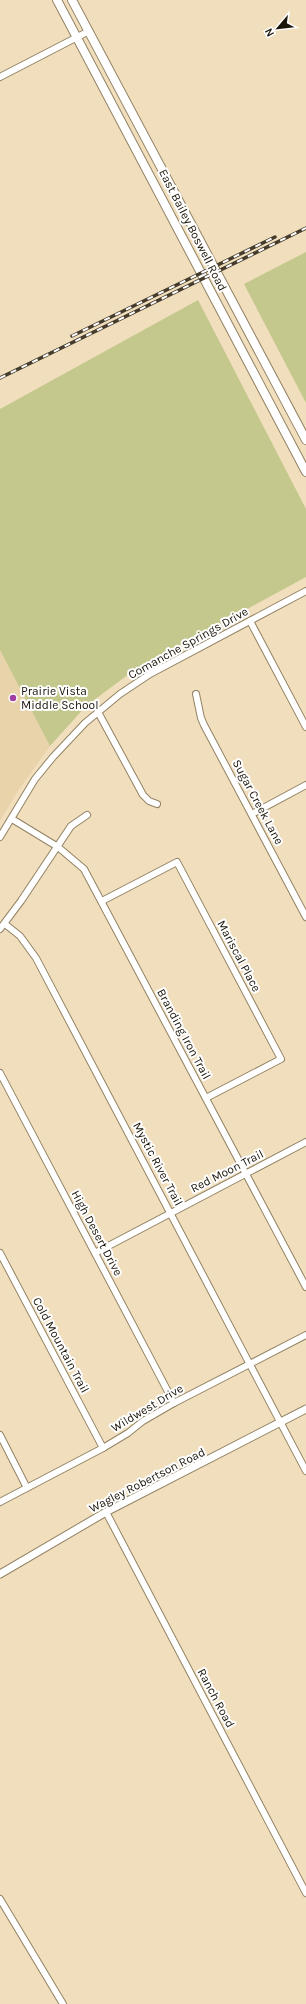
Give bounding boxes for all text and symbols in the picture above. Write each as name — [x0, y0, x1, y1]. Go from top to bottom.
north arrow — [258, 8, 298, 48]
text: N — [262, 26, 277, 39]
street label: East Bailey Boswell Road — [156, 167, 230, 293]
street label: Comanche Springs Drive — [126, 604, 250, 682]
place label: Prairie Vista Middle School — [21, 684, 99, 712]
marker: Prairie Vista Middle School — [8, 693, 18, 703]
street label: Sugar Creek Lane — [230, 757, 286, 847]
street label: Mariscal Place — [214, 918, 264, 994]
street label: Branding Iron Trail — [154, 986, 214, 1082]
street label: Mystic River Trail — [130, 1120, 186, 1208]
street label: Red Moon Trail — [188, 1147, 266, 1195]
street label: High Desert Drive — [69, 1188, 125, 1278]
street label: Cold Mountain Trail — [30, 1295, 92, 1395]
street label: Wildwest Drive — [109, 1381, 185, 1435]
street label: Wagley Robertson Road — [87, 1445, 207, 1515]
street label: Ranch Road — [195, 1666, 237, 1730]

